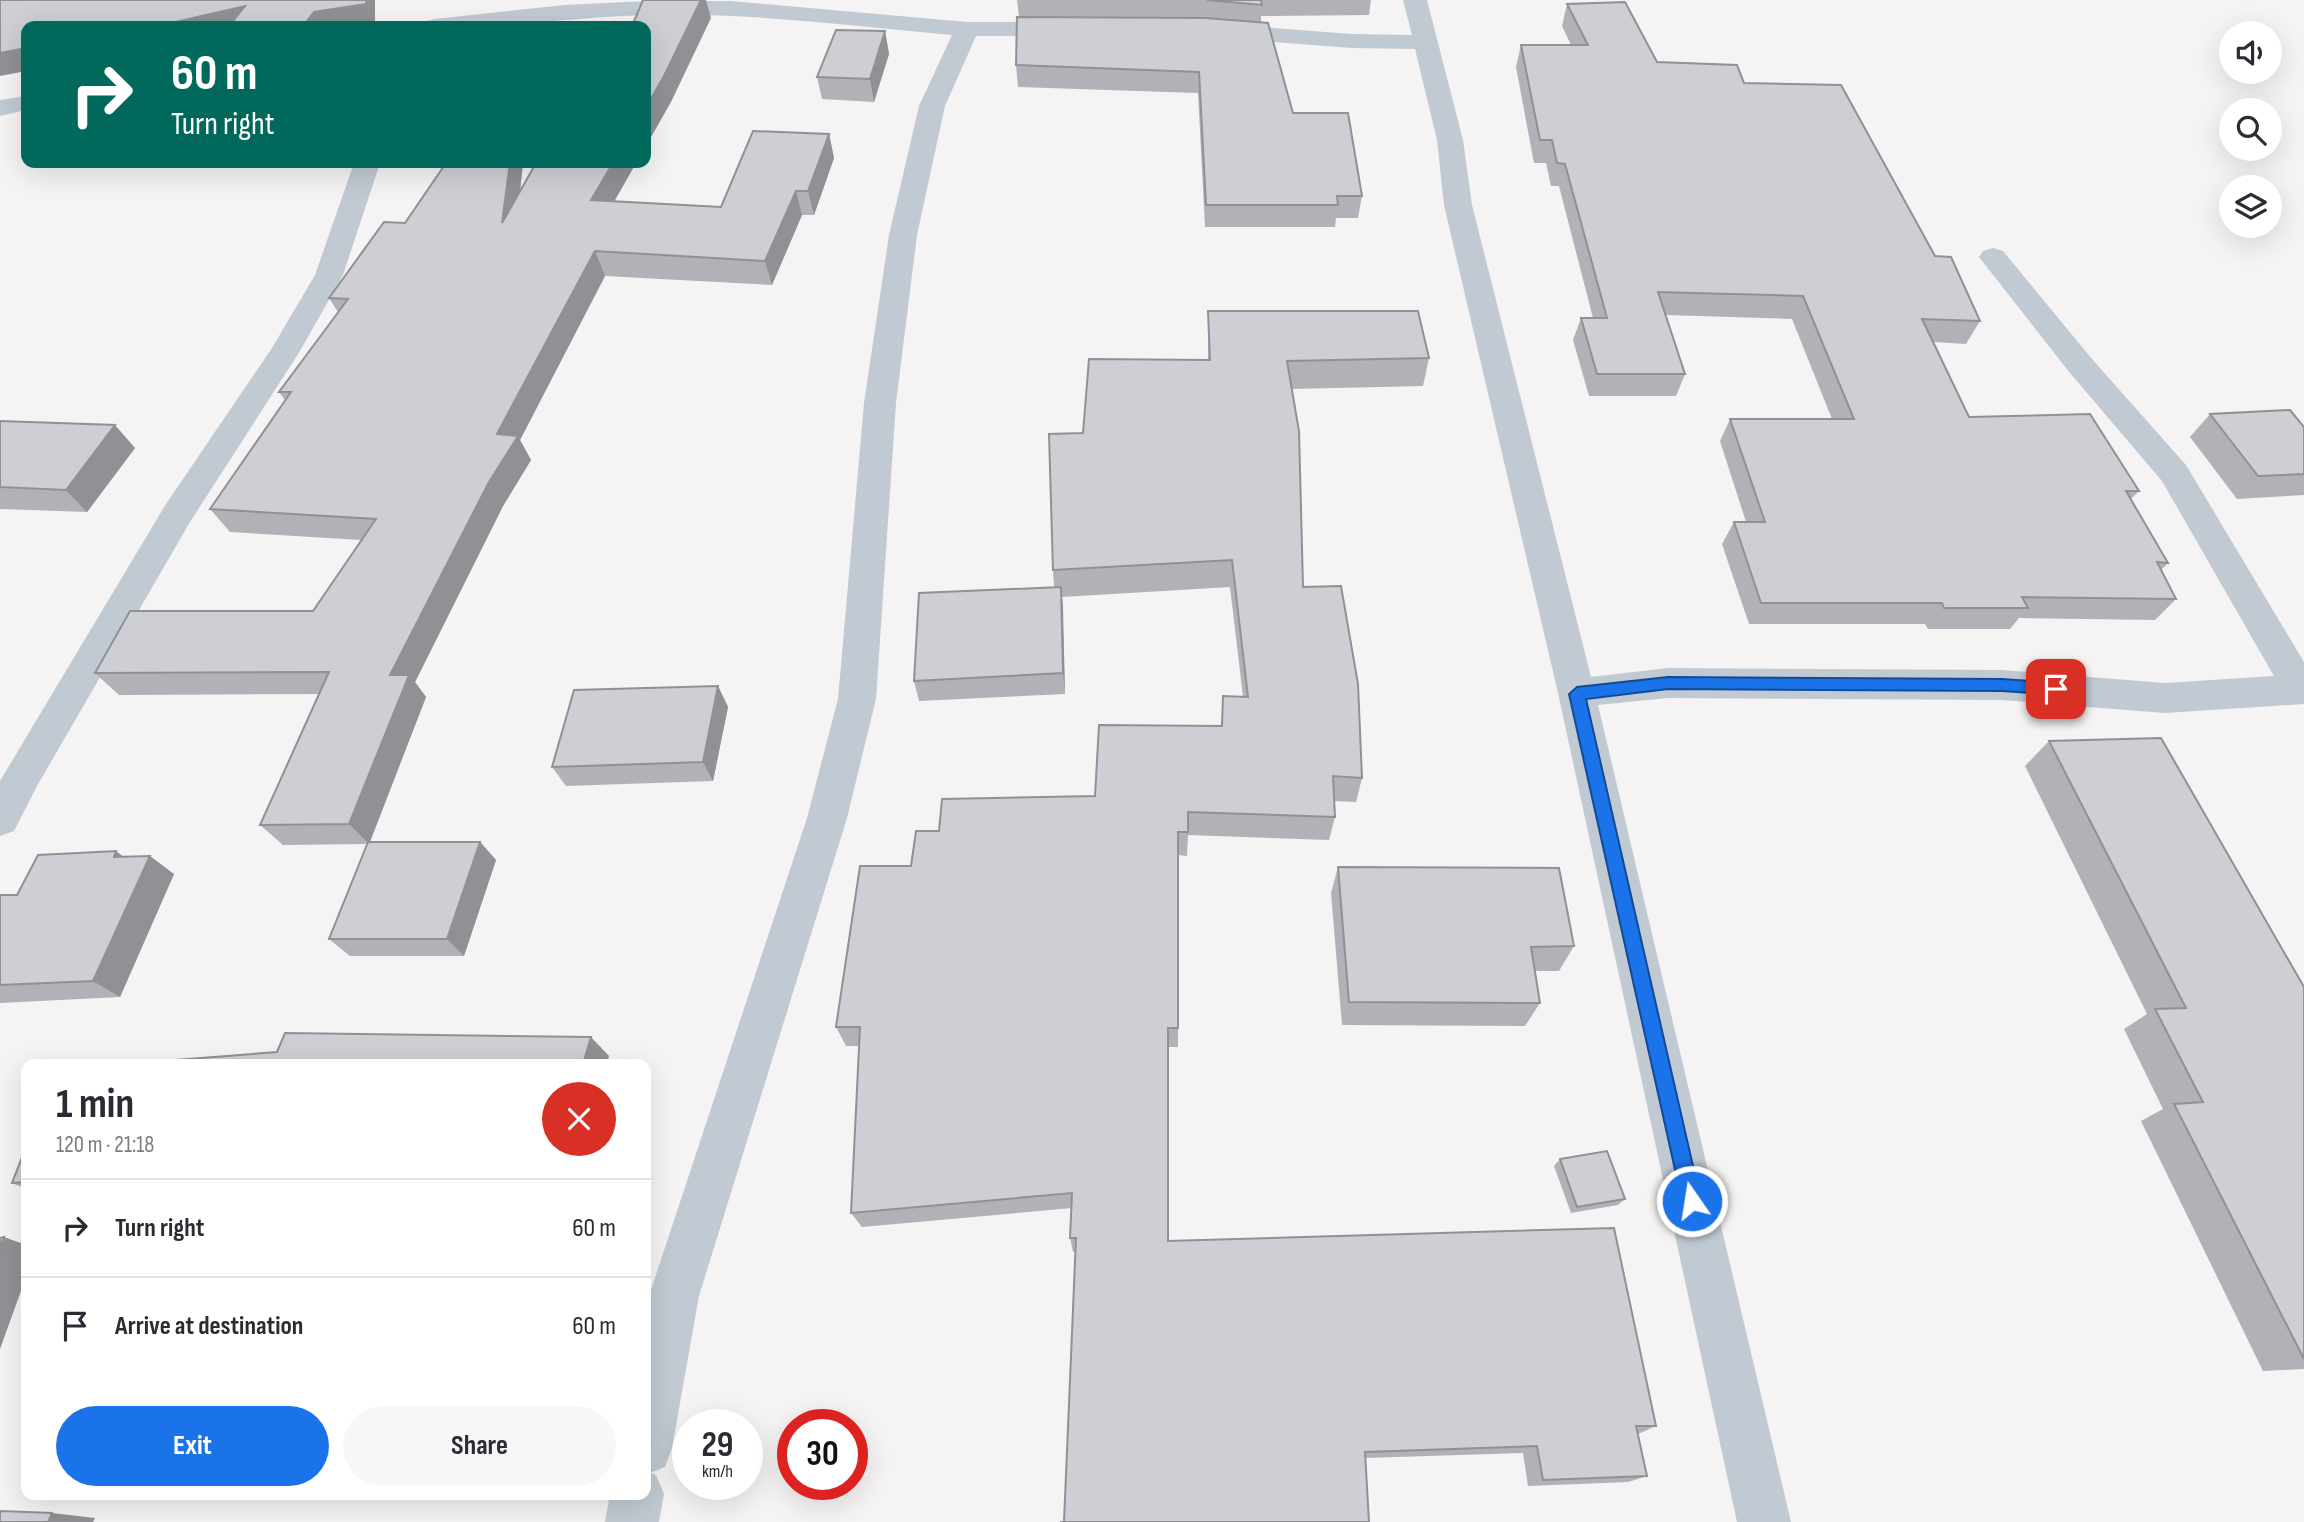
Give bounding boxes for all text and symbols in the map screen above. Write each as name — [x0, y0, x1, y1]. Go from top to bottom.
map controls — [2219, 21, 2282, 238]
button: sound — [2219, 21, 2282, 84]
text: 60 m — [171, 45, 258, 104]
icon: right — [56, 49, 147, 140]
button: search — [2219, 98, 2282, 161]
text: Turn right — [171, 105, 275, 144]
button: layers — [2219, 175, 2282, 238]
pin — [2026, 659, 2086, 719]
icon: arrive — [2037, 670, 2075, 708]
text: 1 min — [56, 1079, 134, 1130]
button: close — [542, 1082, 616, 1156]
text: 120 m · 21:18 — [56, 1131, 154, 1159]
position arrow — [1655, 1164, 1729, 1238]
icon: right — [56, 1209, 94, 1247]
text: Turn right — [115, 1213, 204, 1244]
text: 60 m — [572, 1213, 616, 1244]
icon: arrive — [56, 1307, 94, 1345]
text: Arrive at destination — [115, 1311, 303, 1342]
text: 60 m — [572, 1311, 616, 1342]
button: Exit — [56, 1406, 329, 1486]
button: Share — [343, 1406, 616, 1486]
speed limit sign: 30 — [777, 1409, 868, 1500]
text: 29 — [702, 1424, 733, 1467]
text: km/h — [702, 1461, 733, 1482]

